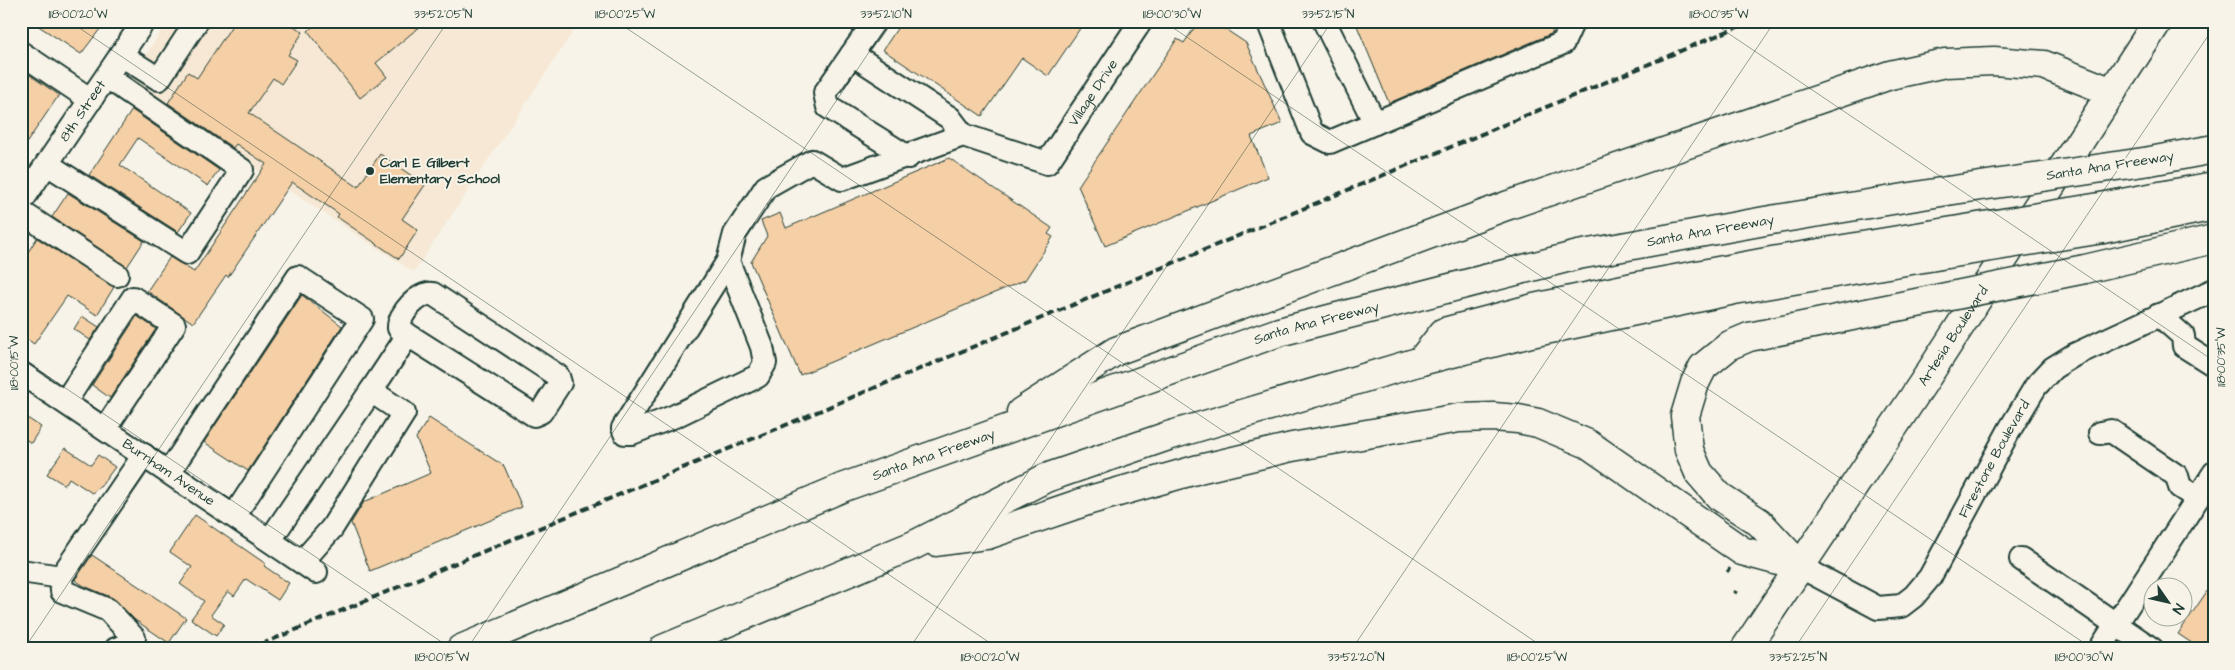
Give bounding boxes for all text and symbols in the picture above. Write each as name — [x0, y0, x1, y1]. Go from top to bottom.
text: 118°00'20"W — [48, 6, 108, 23]
text: 33°52'05"N — [414, 6, 473, 23]
text: 118°00'25"W — [595, 6, 656, 23]
text: 33°52'10"N — [860, 6, 912, 23]
text: 118°00'30"W — [1143, 6, 1202, 23]
text: 33°52'15"N — [1302, 6, 1355, 23]
text: 118°00'35"W — [1689, 6, 1749, 23]
street label: Village Drive — [1064, 55, 1123, 130]
street label: 8th Street — [55, 76, 111, 146]
street label: Santa Ana Freeway — [2045, 146, 2176, 186]
place label: Carl E Gilbert Elementary School — [380, 153, 501, 189]
marker: Carl E Gilbert Elementary School — [364, 165, 376, 177]
street label: Santa Ana Freeway — [1645, 210, 1776, 252]
street label: Artesia Boulevard — [1914, 282, 1993, 390]
street label: Santa Ana Freeway — [1251, 297, 1381, 350]
text: 118°00'35"W — [2213, 327, 2230, 387]
text: 118°00'15"W — [6, 335, 23, 390]
street label: Firestone Boulevard — [1954, 396, 2035, 522]
street label: Santa Ana Freeway — [870, 424, 998, 486]
street label: Burnham Avenue — [118, 434, 219, 511]
north arrow — [2142, 578, 2192, 628]
text: N — [2167, 599, 2189, 618]
text: 118°00'15"W — [415, 649, 470, 666]
text: 118°00'20"W — [960, 649, 1020, 666]
text: 33°52'20"N — [1328, 649, 1385, 666]
text: 118°00'25"W — [1507, 649, 1568, 666]
text: 33°52'25"N — [1769, 649, 1827, 666]
text: 118°00'30"W — [2055, 649, 2114, 666]

